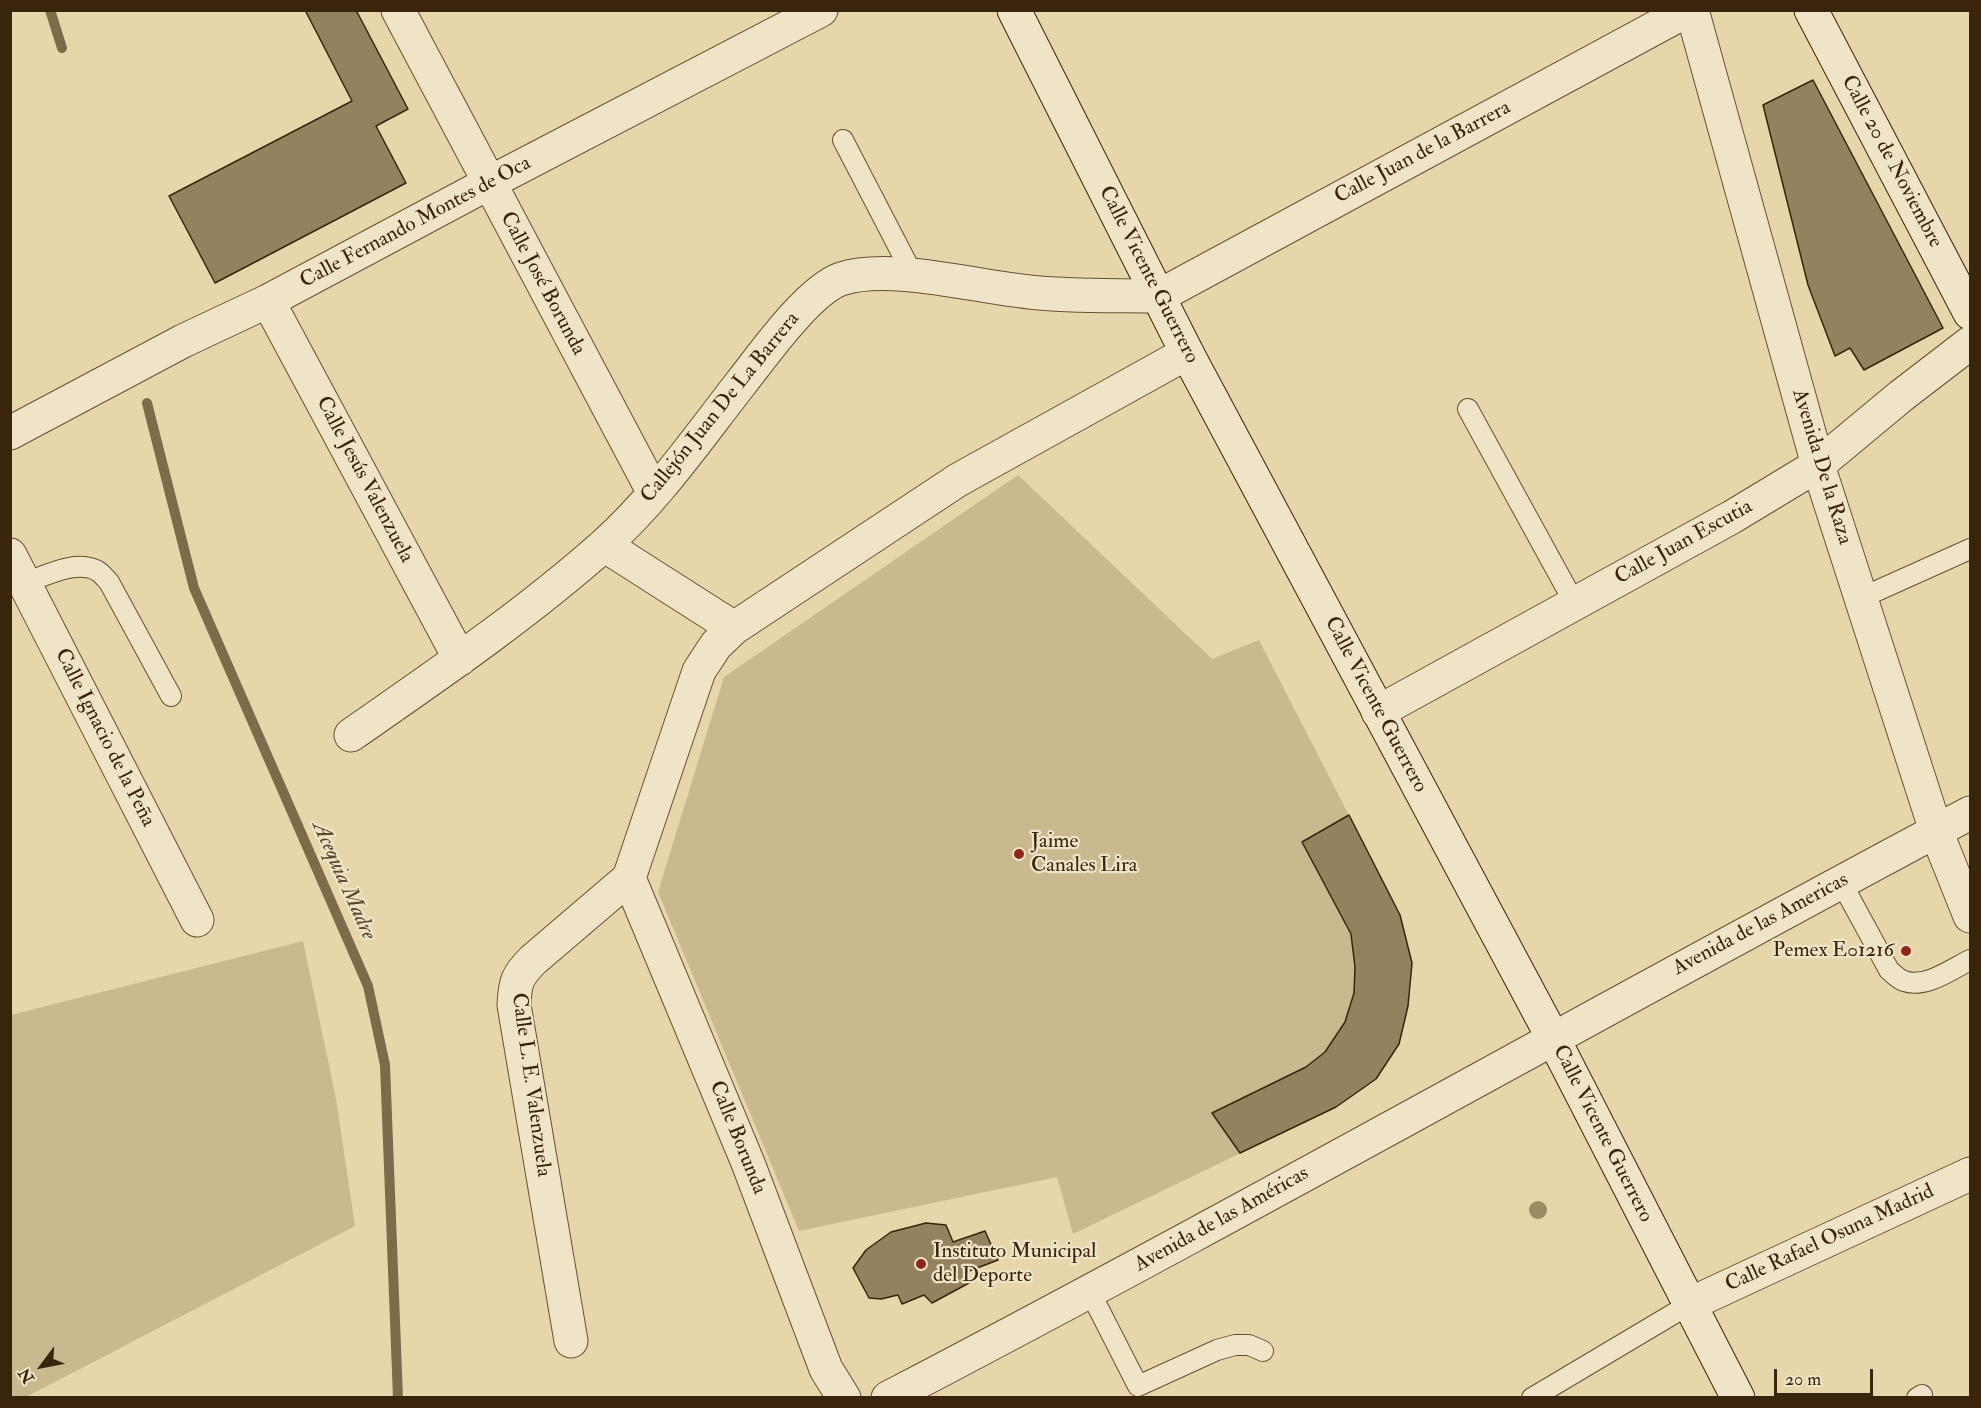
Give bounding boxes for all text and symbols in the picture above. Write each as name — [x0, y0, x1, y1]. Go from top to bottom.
street label: Calle 20 de Noviembre — [1835, 71, 1947, 253]
street label: Calle Juan de la Barrera — [1331, 96, 1515, 210]
street label: Calle Fernando Montes de Oca — [296, 151, 536, 295]
street label: Calle Vicente Guerrero — [1092, 182, 1204, 368]
street label: Calle José Borunda — [494, 208, 590, 360]
street label: Callejón Juan De La Barrera — [636, 308, 806, 508]
street label: Avenida De la Raza — [1785, 386, 1857, 548]
street label: Calle Jesús Valenzuela — [309, 392, 419, 568]
street label: Calle Juan Escutia — [1611, 495, 1757, 591]
street label: Calle Vicente Guerrero — [1318, 613, 1432, 797]
street label: Calle Ignacio de la Peña — [48, 645, 160, 831]
water label: Acequia Madre — [305, 818, 381, 944]
place label: Jaime Canales Lira — [1031, 829, 1137, 879]
marker: Jaime Canales Lira — [1012, 847, 1026, 861]
street label: Avenida de las Americas — [1669, 868, 1853, 982]
place label: Pemex E01216 — [1773, 938, 1894, 964]
marker: Pemex E01216 — [1899, 944, 1913, 958]
street label: Calle L. E. Valenzuela — [505, 991, 555, 1179]
street label: Calle Vicente Guerrero — [1546, 1041, 1658, 1227]
street label: Calle Borunda — [703, 1078, 771, 1198]
street label: Avenida de las Américas — [1130, 1162, 1314, 1278]
street label: Calle Rafael Osuna Madrid — [1722, 1180, 1938, 1298]
place label: Instituto Municipal del Deporte — [933, 1239, 1096, 1289]
marker: Instituto Municipal del Deporte — [914, 1257, 928, 1271]
north arrow — [12, 1336, 72, 1396]
scale bar — [1777, 1357, 1876, 1395]
text: N — [14, 1364, 39, 1387]
text: 20 m — [1785, 1368, 1821, 1391]

